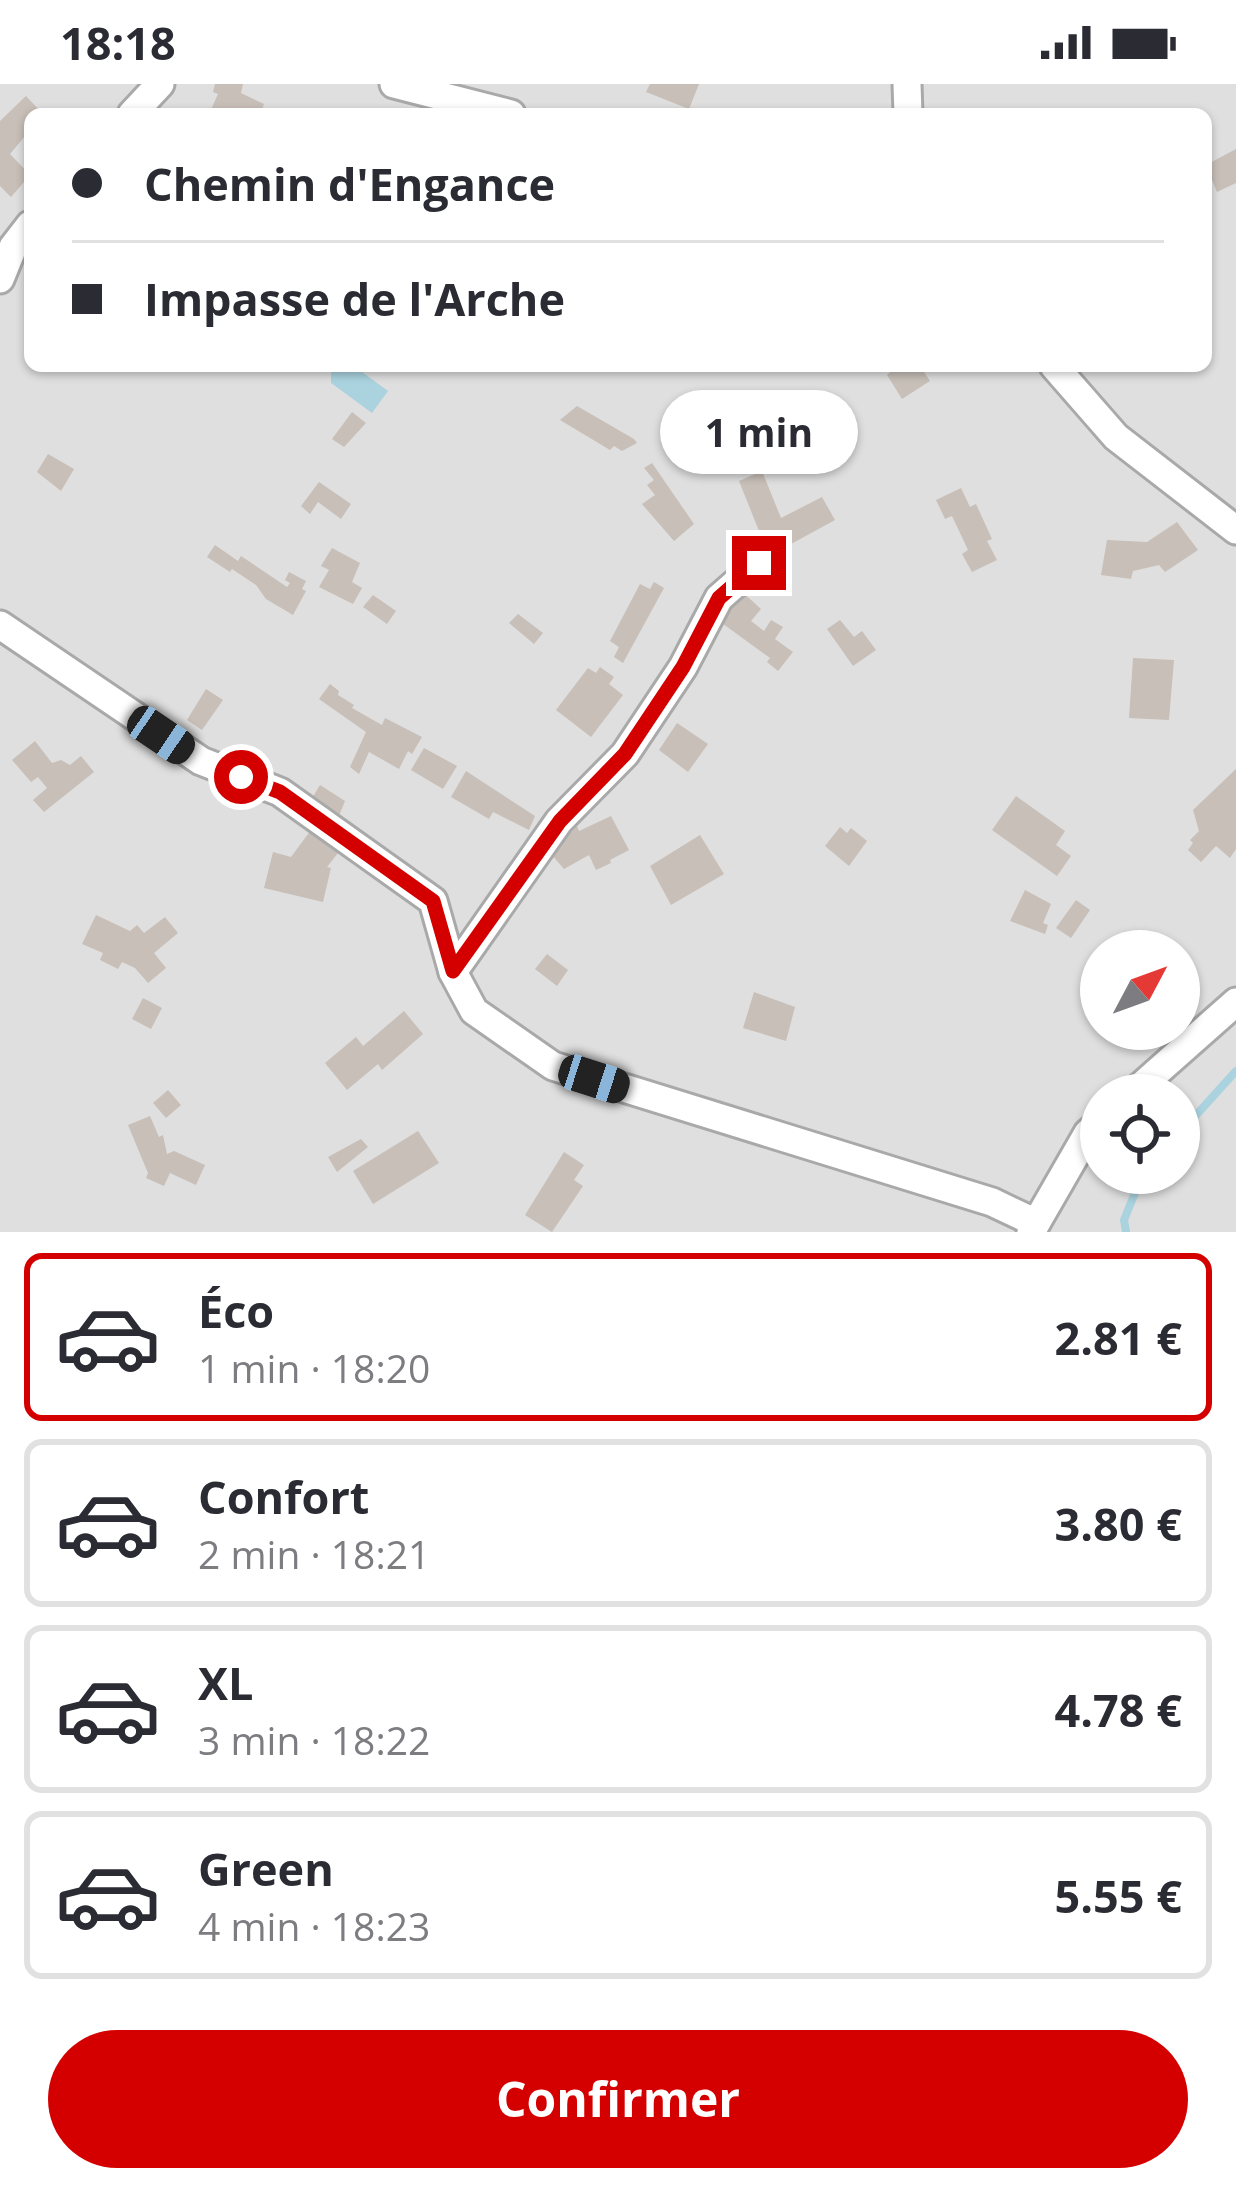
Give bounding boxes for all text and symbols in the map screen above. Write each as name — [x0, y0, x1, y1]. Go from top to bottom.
text: 18:18 — [60, 12, 176, 73]
text: Chemin d'Engance — [144, 153, 555, 214]
text: Impasse de l'Arche — [144, 268, 565, 329]
callout: 1 min — [660, 389, 858, 473]
text: 1 min — [705, 405, 813, 458]
route end — [732, 536, 786, 590]
car — [121, 700, 201, 770]
route start — [214, 750, 268, 804]
north arrow — [1080, 930, 1200, 1050]
map controls — [1080, 930, 1200, 1194]
car — [554, 1051, 634, 1107]
button: locate — [1080, 1074, 1200, 1194]
text: Éco — [198, 1280, 274, 1341]
icon: car — [54, 1283, 162, 1391]
text: 2.81 € — [1055, 1307, 1182, 1368]
text: 1 min · 18:20 — [198, 1341, 430, 1394]
text: Confort — [198, 1466, 369, 1527]
icon: car — [54, 1469, 162, 1577]
text: 3.80 € — [1055, 1493, 1182, 1554]
text: 2 min · 18:21 — [198, 1527, 430, 1580]
text: XL — [198, 1652, 253, 1713]
icon: car — [54, 1655, 162, 1763]
text: 4.78 € — [1055, 1679, 1182, 1740]
text: 3 min · 18:22 — [198, 1713, 430, 1766]
text: Green — [198, 1838, 334, 1899]
icon: car — [54, 1841, 162, 1949]
text: 5.55 € — [1055, 1865, 1182, 1926]
text: 4 min · 18:23 — [198, 1899, 430, 1952]
button: Confirmer — [48, 2030, 1188, 2168]

